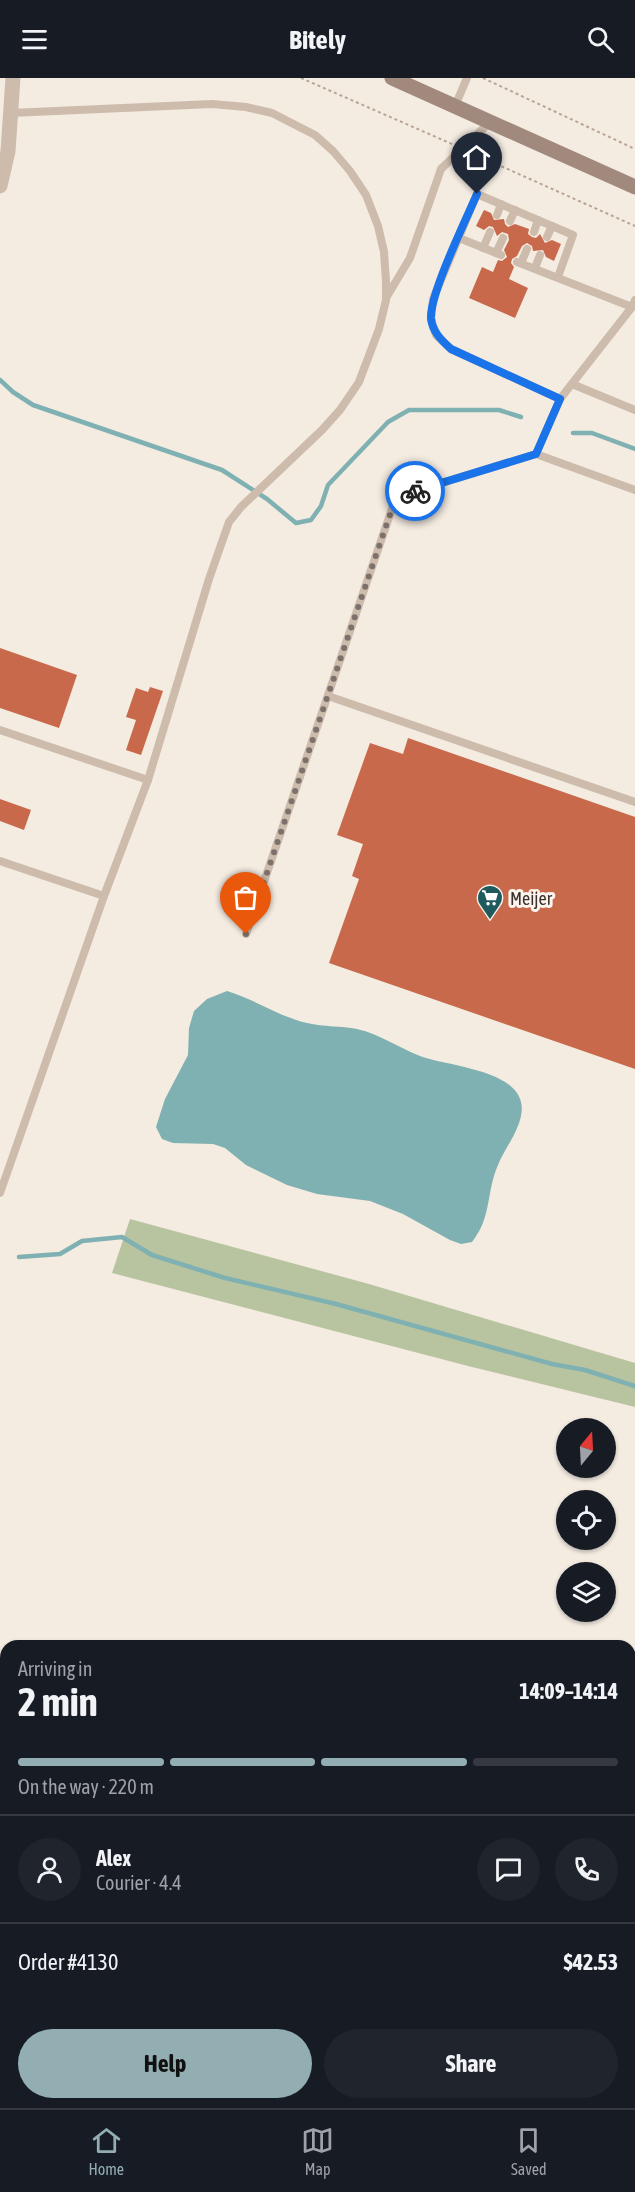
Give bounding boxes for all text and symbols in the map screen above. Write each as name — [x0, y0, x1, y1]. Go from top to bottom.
icon: menu — [18, 23, 51, 56]
icon: search — [584, 23, 617, 56]
text: Bitely — [289, 24, 346, 55]
pin — [451, 132, 502, 194]
icon: home — [460, 141, 493, 174]
courier — [385, 461, 445, 521]
icon: bike — [399, 475, 432, 508]
pin — [220, 872, 271, 934]
icon: bag — [229, 881, 262, 914]
supermarket icon: Meijer — [475, 883, 505, 921]
place label: Meijer — [510, 888, 553, 909]
north arrow — [556, 1418, 616, 1478]
map controls — [556, 1418, 616, 1622]
button: locate — [556, 1490, 616, 1550]
button: layers — [556, 1562, 616, 1622]
text: Arriving in — [18, 1657, 92, 1680]
text: 14:09–14:14 — [519, 1678, 618, 1704]
text: 2 min — [18, 1680, 98, 1724]
text: On the way · 220 m — [18, 1775, 154, 1798]
button: person — [18, 1838, 81, 1901]
button: chat — [477, 1838, 540, 1901]
button: phone — [555, 1838, 618, 1901]
text: Alex — [96, 1845, 131, 1871]
text: Courier · 4.4 — [96, 1871, 182, 1894]
text: Order #4130 — [18, 1949, 118, 1975]
text: $42.53 — [563, 1949, 618, 1975]
button: Help — [18, 2029, 312, 2098]
button: Share — [324, 2029, 618, 2098]
tab: Home — [89, 2124, 124, 2178]
tab: Map — [301, 2124, 334, 2178]
tab: Saved — [511, 2124, 546, 2178]

